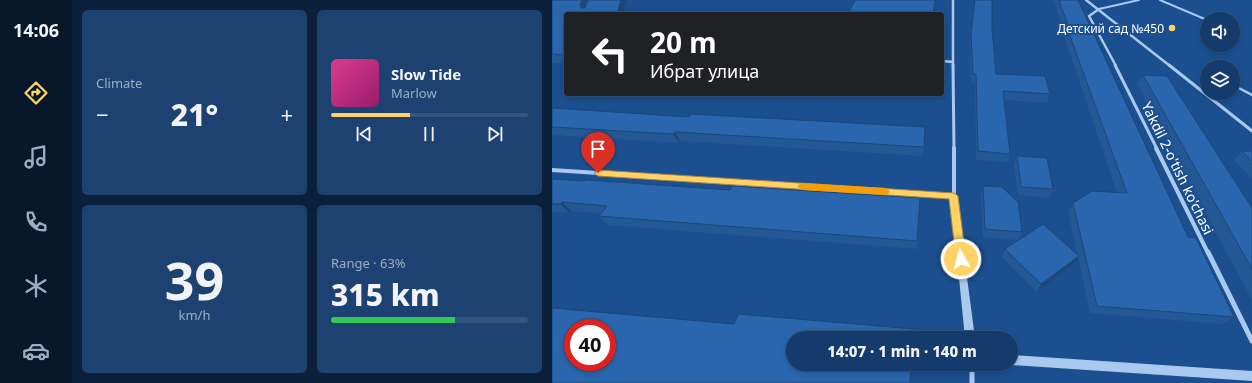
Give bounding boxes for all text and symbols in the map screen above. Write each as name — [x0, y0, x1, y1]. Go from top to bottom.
map controls — [1200, 12, 1240, 100]
button: sound — [1200, 12, 1240, 52]
text: 14:06 — [13, 18, 59, 42]
place label: Детский сад №450 — [1057, 20, 1164, 37]
text: 20 m — [650, 23, 717, 61]
marker: Детский сад №450 — [1167, 23, 1177, 33]
icon: left — [584, 28, 636, 80]
text: Ибрат улица — [650, 59, 759, 83]
button: layers — [1200, 60, 1240, 100]
text: Slow Tide — [391, 64, 461, 84]
text: Climate — [96, 74, 142, 92]
icon: directions — [22, 79, 50, 107]
text: Marlow — [391, 84, 437, 102]
text: 21° — [171, 94, 218, 135]
text: − — [96, 99, 109, 129]
text: + — [280, 99, 293, 129]
street label: Yakdil 2-o'tish ko'chasi — [1138, 99, 1218, 237]
icon: previous — [353, 123, 375, 145]
icon: pause — [418, 123, 440, 145]
icon: next — [484, 123, 506, 145]
pin — [581, 132, 615, 173]
icon: arrive — [587, 138, 609, 160]
icon: music — [22, 143, 50, 171]
icon: phone — [22, 208, 50, 236]
position arrow — [940, 238, 982, 280]
text: 39 — [165, 244, 224, 315]
text: Range · 63% — [331, 254, 406, 272]
icon: climate — [22, 272, 50, 300]
text: 315 km — [331, 274, 440, 315]
text: km/h — [179, 306, 210, 324]
speed limit sign: 40 — [564, 319, 616, 371]
icon: car — [22, 337, 50, 365]
text: 14:07 · 1 min · 140 m — [827, 341, 977, 361]

